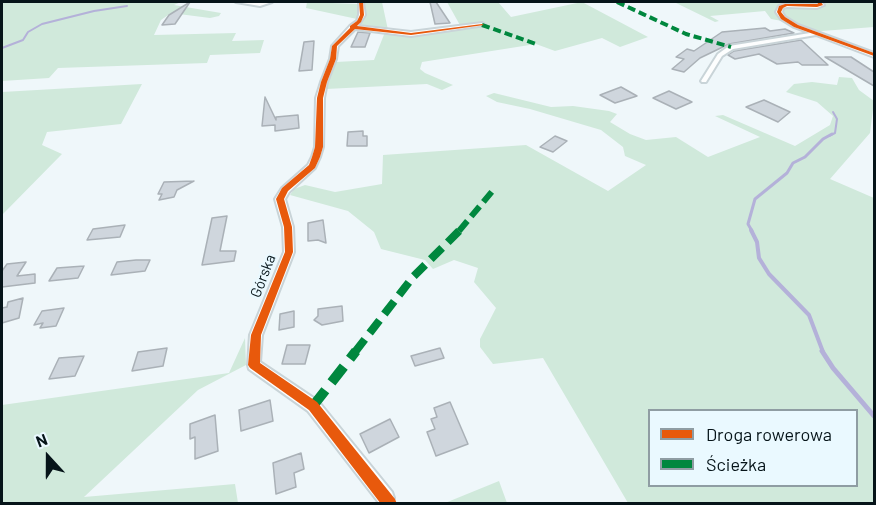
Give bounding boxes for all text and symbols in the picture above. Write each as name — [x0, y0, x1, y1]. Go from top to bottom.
street label: Górska — [247, 252, 279, 300]
legend — [648, 409, 858, 487]
text: Droga rowerowa — [706, 423, 832, 445]
north arrow — [18, 427, 78, 487]
text: N — [33, 429, 50, 451]
text: Ścieżka — [706, 453, 766, 475]

